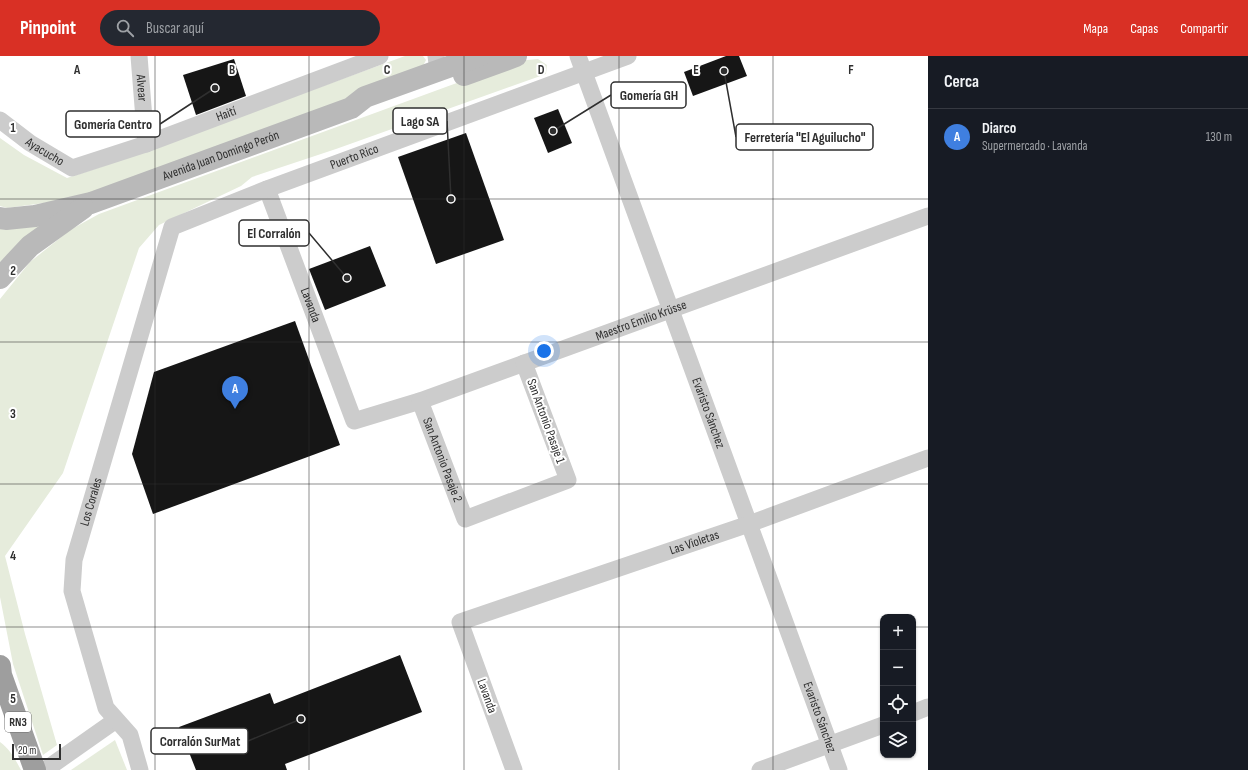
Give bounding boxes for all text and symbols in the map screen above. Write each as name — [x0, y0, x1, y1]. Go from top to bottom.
search box — [100, 10, 380, 46]
text: Pinpoint — [20, 17, 76, 40]
icon: search — [114, 17, 136, 39]
text: Buscar aquí — [146, 19, 204, 38]
text: Mapa — [1083, 20, 1108, 37]
text: Capas — [1130, 20, 1158, 37]
text: Compartir — [1180, 20, 1228, 37]
text: A — [73, 62, 81, 78]
text: B — [229, 62, 235, 78]
text: C — [384, 62, 391, 78]
text: D — [538, 62, 545, 78]
text: E — [693, 62, 699, 78]
text: F — [848, 62, 854, 78]
text: Cerca — [944, 72, 979, 92]
street label: Alvear — [132, 73, 151, 102]
callout: Gomería GH — [611, 82, 686, 108]
text: Gomería GH — [620, 87, 678, 104]
street label: Haití — [214, 103, 239, 125]
callout: Lago SA — [393, 108, 447, 134]
callout: Gomería Centro — [66, 111, 160, 137]
text: Lago SA — [401, 113, 440, 130]
text: Gomería Centro — [74, 116, 152, 133]
text: Diarco — [982, 119, 1016, 138]
text: 1 — [10, 120, 16, 136]
callout: Ferretería "El Aguilucho" — [736, 124, 873, 150]
street label: Avenida Juan Domingo Perón — [159, 127, 281, 184]
text: Ferretería "El Aguilucho" — [744, 129, 866, 146]
text: A — [954, 129, 960, 145]
text: 130 m — [1206, 129, 1232, 145]
street label: Ayacucho — [21, 134, 67, 169]
text: Supermercado · Lavanda — [982, 138, 1088, 154]
street label: Puerto Rico — [328, 141, 381, 173]
callout: El Corralón — [239, 220, 309, 246]
text: El Corralón — [247, 225, 301, 242]
text: 2 — [10, 263, 16, 279]
street label: Lavanda — [297, 286, 324, 325]
street label: Maestro Emilio Krüsse — [593, 297, 689, 344]
your location — [534, 341, 554, 361]
street label: Evaristo Sánchez — [688, 375, 729, 451]
pin: A — [222, 376, 248, 409]
street label: San Antonio Pasaje 1 — [523, 377, 569, 466]
text: 3 — [10, 406, 16, 422]
street label: San Antonio Pasaje 2 — [419, 415, 466, 505]
street label: Los Corales — [76, 476, 106, 528]
street label: Las Violetas — [667, 527, 722, 558]
text: 4 — [10, 548, 16, 564]
map controls — [880, 614, 916, 758]
button: + — [880, 614, 916, 650]
button: − — [880, 650, 916, 686]
street label: Lavanda — [473, 677, 501, 715]
street label: Evaristo Sánchez — [799, 680, 840, 755]
button: locate — [880, 686, 916, 722]
text: 5 — [10, 691, 16, 707]
road number: RN3 — [5, 712, 31, 732]
button: layers — [880, 722, 916, 758]
callout: Corralón SurMat — [151, 728, 248, 754]
text: Corralón SurMat — [160, 733, 241, 750]
scale bar — [12, 742, 61, 761]
text: 20 m — [18, 744, 36, 757]

